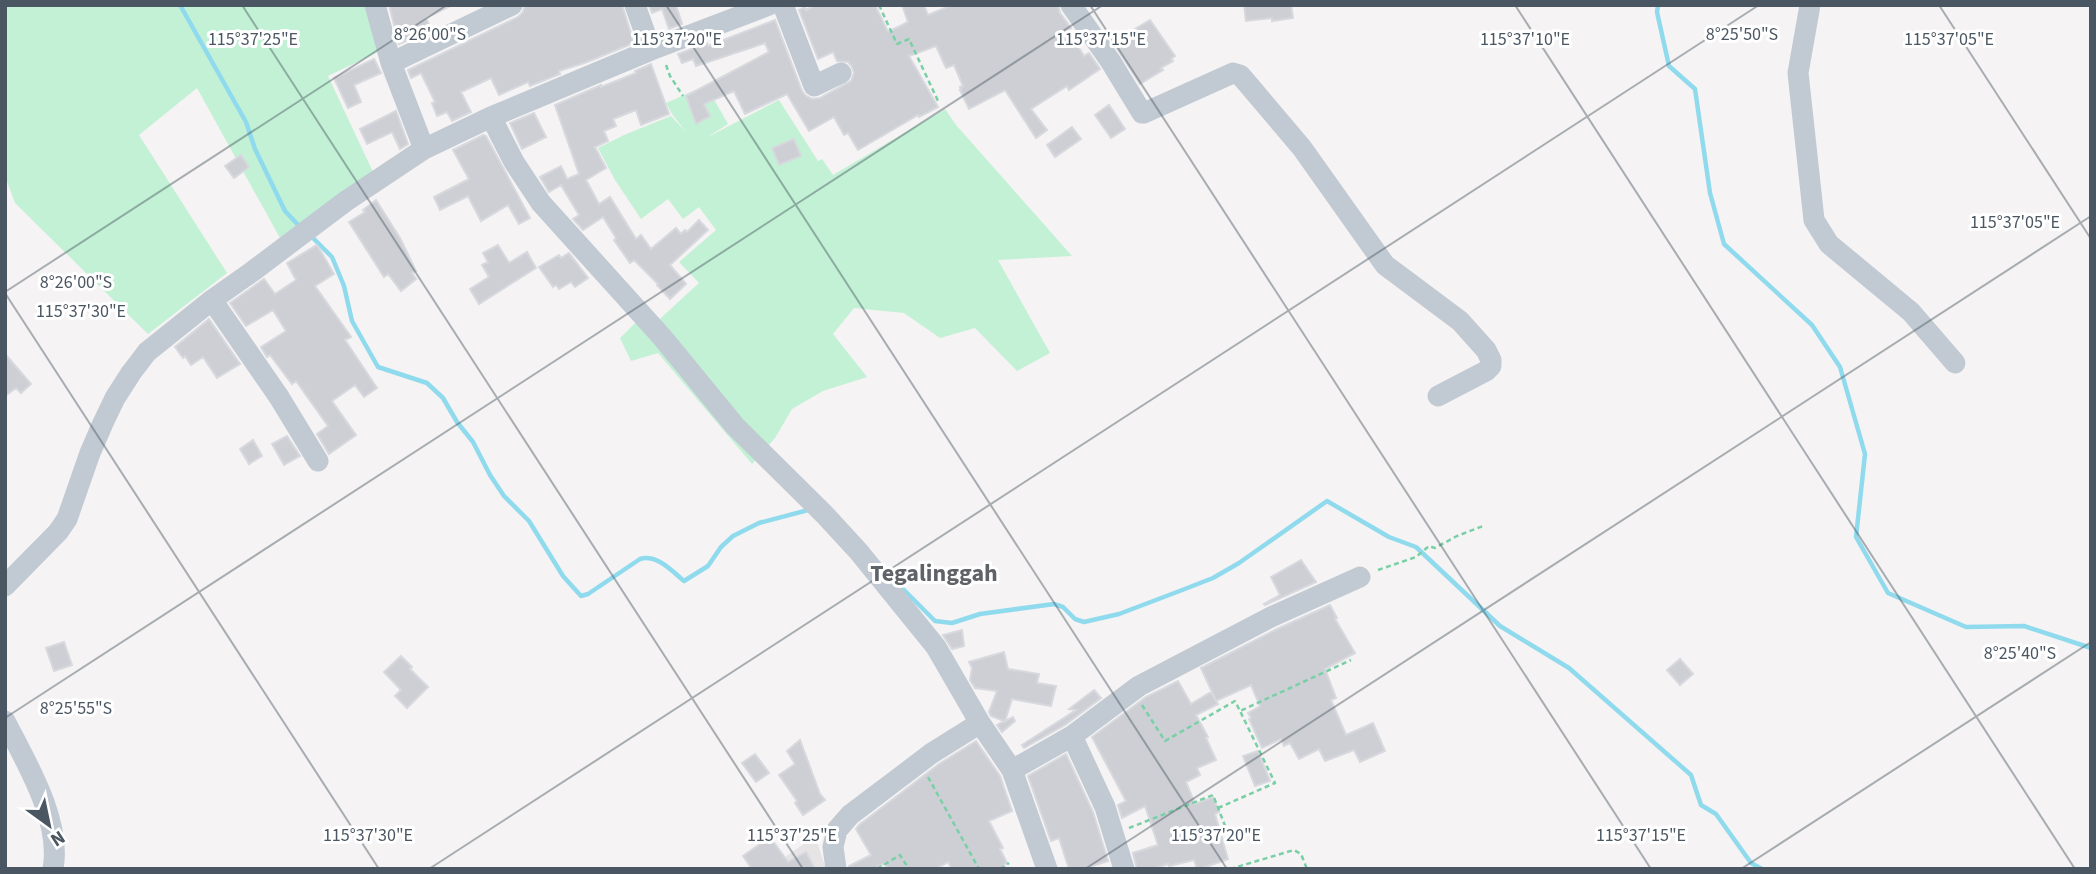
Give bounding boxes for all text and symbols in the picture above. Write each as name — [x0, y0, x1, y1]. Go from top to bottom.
text: 8°26'00"S — [394, 22, 466, 47]
text: 8°25'50"S — [1706, 22, 1778, 47]
text: 115°37'25"E — [208, 27, 298, 52]
text: 115°37'20"E — [632, 27, 722, 52]
text: 115°37'15"E — [1056, 27, 1146, 52]
text: 115°37'10"E — [1480, 27, 1570, 52]
text: 115°37'05"E — [1904, 27, 1994, 52]
text: 115°37'05"E — [1970, 210, 2060, 235]
text: 8°26'00"S — [40, 270, 112, 295]
text: 115°37'30"E — [36, 299, 126, 324]
district label: Tegalinggah — [870, 556, 998, 591]
text: 8°25'40"S — [1984, 641, 2056, 666]
text: 8°25'55"S — [40, 696, 112, 721]
north arrow — [14, 790, 84, 860]
text: N — [45, 823, 70, 853]
text: 115°37'30"E — [323, 823, 413, 848]
text: 115°37'25"E — [747, 823, 837, 848]
text: 115°37'20"E — [1171, 823, 1261, 848]
text: 115°37'15"E — [1596, 823, 1686, 848]

